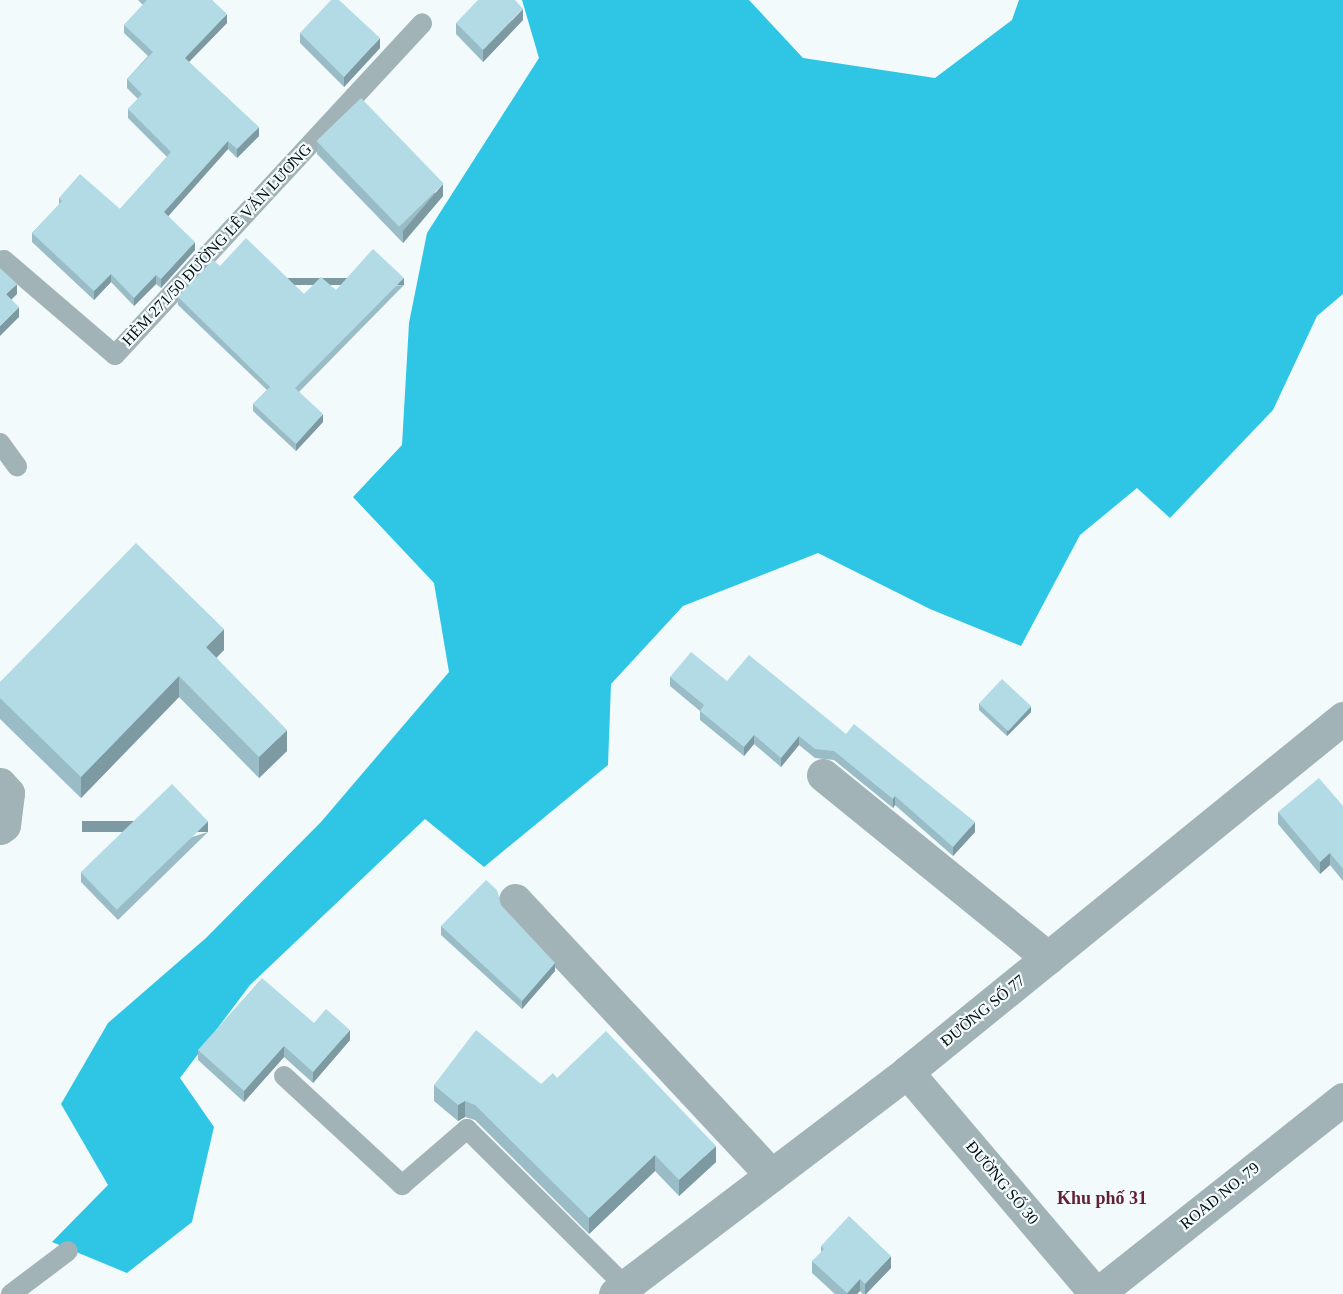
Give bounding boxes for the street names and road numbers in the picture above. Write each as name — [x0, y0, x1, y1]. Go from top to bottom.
street label: HẺM 271/50 ĐƯỜNG LÊ VĂN LƯƠNG — [118, 140, 316, 350]
street label: ĐƯỜNG SỐ 77 — [937, 971, 1029, 1051]
street label: ĐƯỜNG SỐ 30 — [962, 1137, 1042, 1229]
street label: ROAD NO. 79 — [1176, 1158, 1264, 1234]

